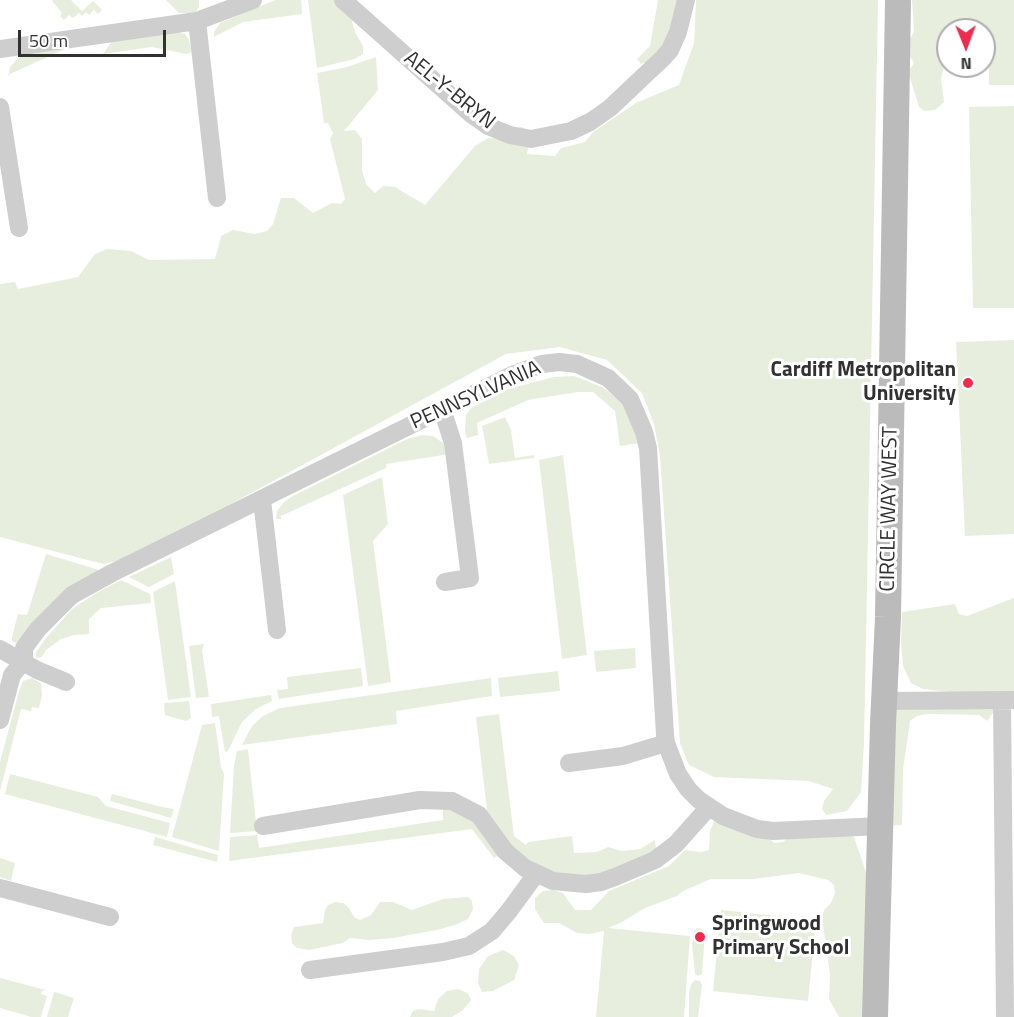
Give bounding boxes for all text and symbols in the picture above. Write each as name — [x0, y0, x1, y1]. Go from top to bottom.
scale bar — [21, 18, 170, 56]
north arrow — [936, 18, 996, 78]
text: 50 m — [29, 27, 68, 54]
street label: AEL-Y-BRYN — [398, 47, 500, 135]
text: N — [961, 52, 972, 76]
street label: PENNSYLVANIA — [407, 356, 545, 436]
place label: Cardiff Metropolitan University — [771, 358, 956, 408]
marker: Cardiff Metropolitan University — [961, 376, 975, 390]
street label: CIRCLE WAY WEST — [876, 426, 904, 592]
place label: Springwood Primary School — [712, 912, 849, 962]
marker: Springwood Primary School — [693, 930, 707, 944]

